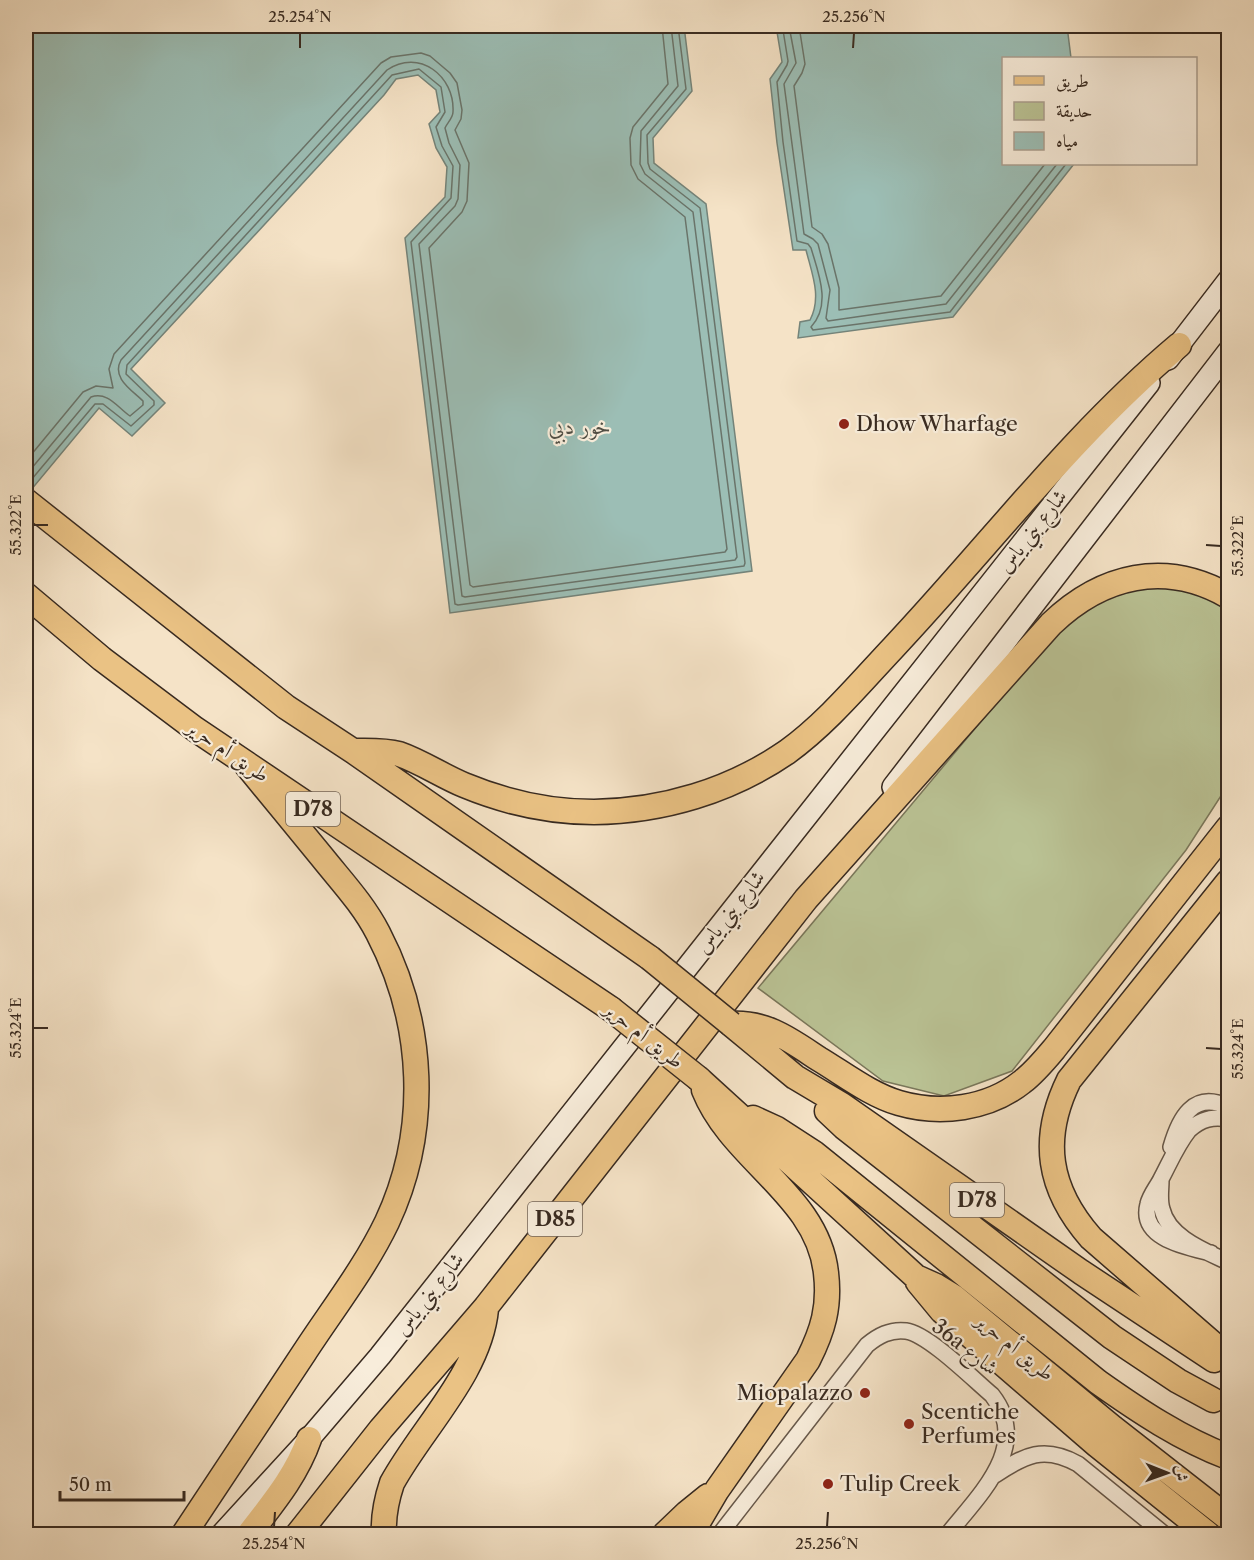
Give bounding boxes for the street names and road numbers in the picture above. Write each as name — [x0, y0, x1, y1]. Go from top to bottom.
street label: شارع بني ياس — [991, 484, 1077, 582]
street label: طريق أم حرير — [177, 711, 275, 792]
road number: D78 — [286, 792, 340, 826]
street label: شارع بني ياس — [689, 865, 775, 963]
street label: طريق أم حرير — [594, 993, 690, 1078]
road number: D78 — [950, 1183, 1004, 1217]
road number: D85 — [528, 1202, 582, 1236]
street label: شارع بني ياس — [388, 1247, 474, 1345]
street label: طريق أم حرير — [966, 1304, 1061, 1391]
street label: 36a شارع — [924, 1313, 1003, 1385]

